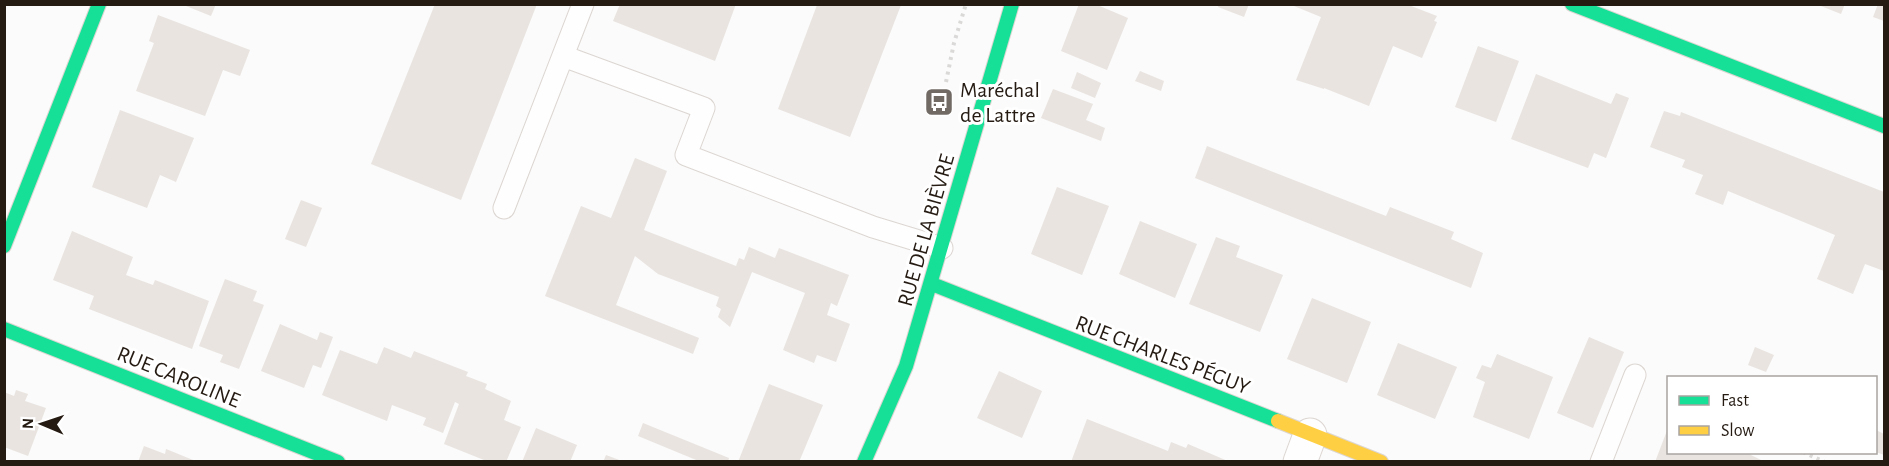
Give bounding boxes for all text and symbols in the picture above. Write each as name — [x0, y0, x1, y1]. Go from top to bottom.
place label: Maréchal de Lattre — [960, 79, 1040, 126]
bus stop icon: Maréchal de Lattre — [923, 86, 955, 118]
street label: RUE DE LA BIÈVRE — [893, 151, 958, 309]
street label: RUE CHARLES PÉGUY — [1072, 311, 1254, 399]
street label: RUE CAROLINE — [114, 342, 244, 412]
legend — [1667, 376, 1877, 454]
text: Fast — [1721, 392, 1749, 410]
north arrow — [12, 394, 72, 454]
text: N — [20, 418, 36, 429]
text: Slow — [1721, 422, 1754, 440]

